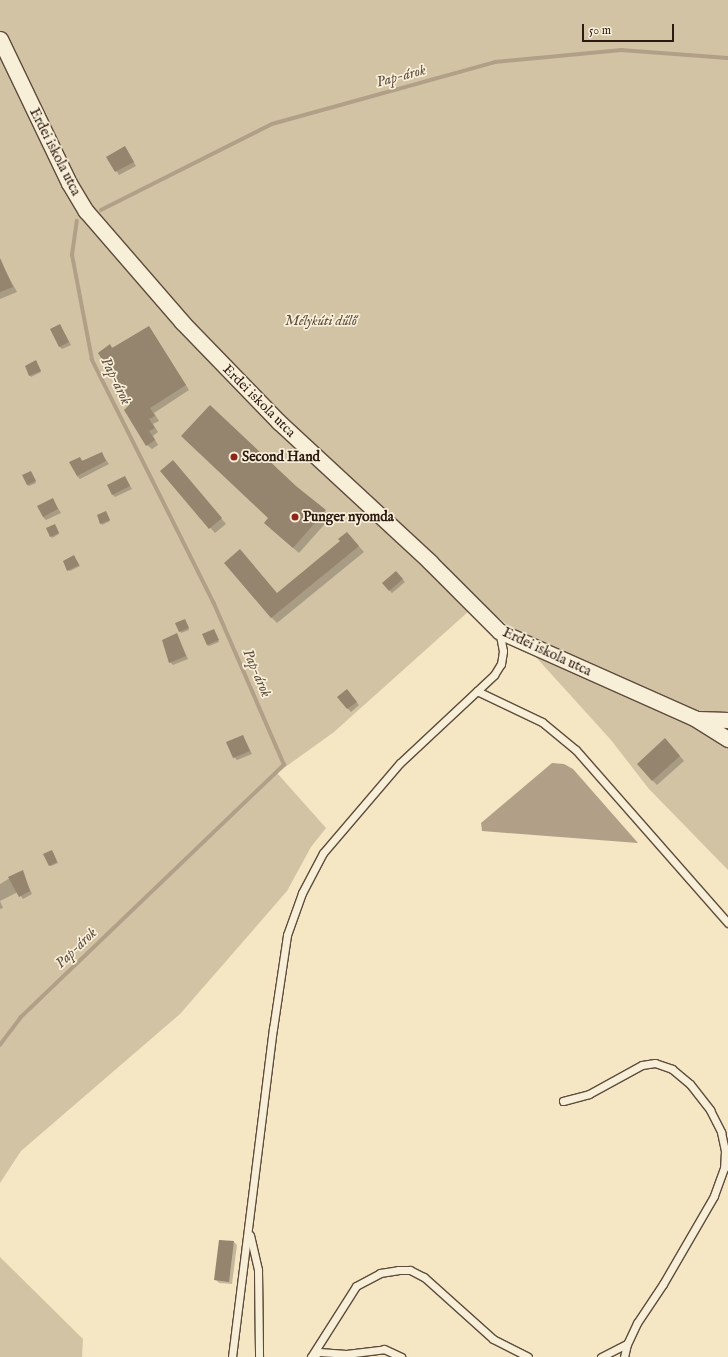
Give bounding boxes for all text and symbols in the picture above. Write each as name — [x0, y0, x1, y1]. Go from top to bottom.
scale bar — [584, 16, 676, 42]
text: 50 m — [589, 23, 611, 38]
water label: Pap-árok — [374, 61, 428, 91]
street label: Erdei iskola utca — [26, 105, 84, 199]
park label: Mélykúti dűlő — [285, 313, 357, 329]
water label: Pap-árok — [97, 354, 135, 408]
street label: Erdei iskola utca — [219, 361, 299, 441]
place label: Second Hand — [242, 449, 320, 465]
marker: Second Hand — [229, 452, 239, 462]
place label: Punger nyomda — [303, 509, 394, 525]
marker: Punger nyomda — [290, 512, 300, 522]
street label: Erdei iskola utca — [500, 624, 594, 680]
water label: Pap-árok — [239, 646, 275, 700]
water label: Pap-árok — [52, 924, 100, 972]

